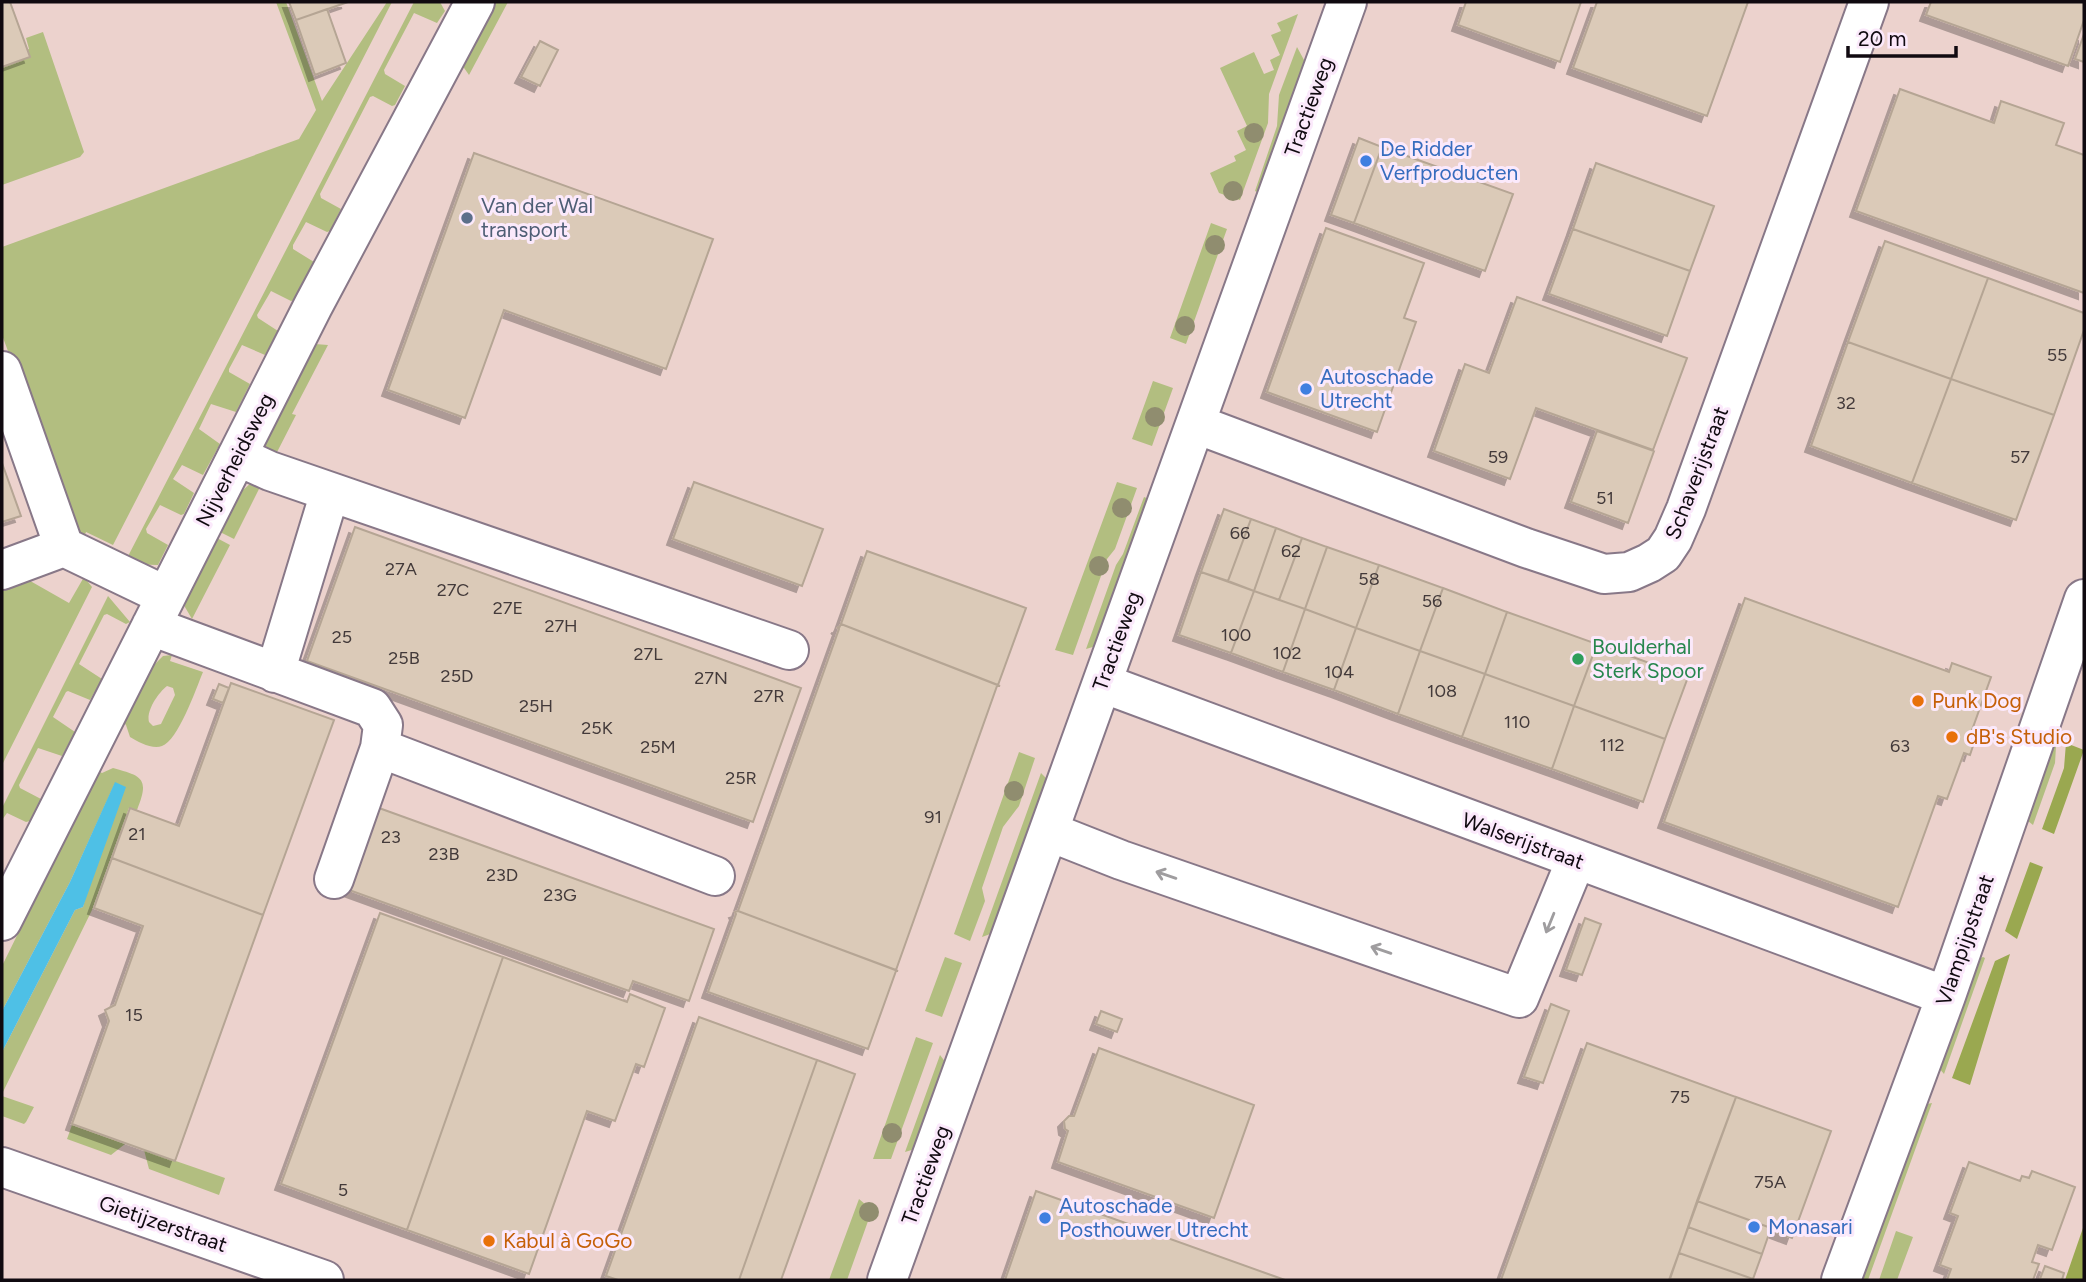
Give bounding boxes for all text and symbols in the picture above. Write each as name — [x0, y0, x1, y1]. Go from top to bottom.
scale bar — [1848, 14, 1956, 58]
text: 20 m — [1858, 26, 1906, 51]
street label: Tractieweg — [1279, 54, 1338, 160]
place label: De Ridder Verfproducten — [1380, 136, 1518, 185]
marker: De Ridder Verfproducten — [1358, 153, 1374, 169]
place label: Van der Wal transport — [481, 193, 593, 242]
marker: Van der Wal transport — [459, 210, 475, 226]
house number: 55 — [2047, 344, 2067, 366]
place label: Autoschade Utrecht — [1320, 364, 1433, 413]
marker: Autoschade Utrecht — [1298, 381, 1314, 397]
street label: Nijverheidsweg — [190, 389, 279, 531]
house number: 32 — [1836, 392, 1856, 414]
street label: Schaverijstraat — [1660, 403, 1733, 543]
house number: 59 — [1488, 446, 1508, 468]
house number: 57 — [2010, 446, 2030, 468]
house number: 51 — [1596, 487, 1614, 509]
house number: 66 — [1230, 522, 1250, 544]
house number: 62 — [1281, 540, 1301, 562]
house number: 27A — [385, 558, 417, 580]
house number: 58 — [1358, 568, 1380, 590]
house number: 27C — [437, 579, 469, 601]
street label: Tractieweg — [1087, 588, 1146, 694]
house number: 56 — [1422, 590, 1442, 612]
house number: 27E — [493, 597, 523, 619]
house number: 27H — [544, 615, 578, 637]
house number: 100 — [1221, 624, 1251, 646]
house number: 25 — [332, 626, 352, 648]
place label: Boulderhal Sterk Spoor — [1592, 634, 1703, 683]
house number: 102 — [1272, 642, 1302, 664]
house number: 27L — [633, 643, 663, 665]
house number: 25B — [388, 647, 420, 669]
marker: Boulderhal Sterk Spoor — [1570, 651, 1586, 667]
house number: 104 — [1324, 661, 1354, 683]
house number: 25D — [441, 665, 473, 687]
house number: 27N — [694, 667, 728, 689]
house number: 108 — [1427, 680, 1457, 702]
house number: 27R — [754, 685, 785, 707]
place label: Punk Dog — [1932, 688, 2022, 713]
marker: Punk Dog — [1910, 693, 1926, 709]
house number: 25H — [519, 695, 553, 717]
house number: 110 — [1504, 711, 1530, 733]
house number: 25K — [581, 717, 613, 739]
place label: dB's Studio — [1966, 724, 2072, 749]
marker: dB's Studio — [1944, 729, 1960, 745]
house number: 112 — [1600, 734, 1624, 756]
house number: 63 — [1890, 735, 1910, 757]
house number: 25M — [640, 736, 676, 758]
house number: 25R — [725, 767, 757, 789]
house number: 91 — [924, 806, 942, 828]
street label: Walserijstraat — [1459, 807, 1587, 874]
house number: 21 — [128, 823, 146, 845]
house number: 23 — [381, 826, 401, 848]
house number: 23B — [429, 843, 459, 865]
house number: 23D — [486, 864, 518, 886]
one-way arrow — [1155, 868, 1177, 880]
street label: Vlampijpstraat — [1930, 871, 1999, 1009]
house number: 23G — [543, 884, 577, 906]
one-way arrow — [1543, 912, 1556, 934]
one-way arrow — [1370, 943, 1392, 955]
house number: 15 — [125, 1004, 143, 1026]
house number: 75 — [1670, 1086, 1690, 1108]
street label: Tractieweg — [896, 1122, 955, 1228]
house number: 75A — [1754, 1171, 1786, 1193]
house number: 5 — [338, 1179, 348, 1201]
street label: Gietijzerstraat — [96, 1190, 231, 1257]
place label: Autoschade Posthouwer Utrecht — [1059, 1193, 1249, 1242]
marker: Autoschade Posthouwer Utrecht — [1037, 1210, 1053, 1226]
place label: Monasari — [1768, 1214, 1853, 1239]
marker: Monasari — [1746, 1219, 1762, 1235]
place label: Kabul à GoGo — [503, 1228, 632, 1253]
marker: Kabul à GoGo — [481, 1233, 497, 1249]

